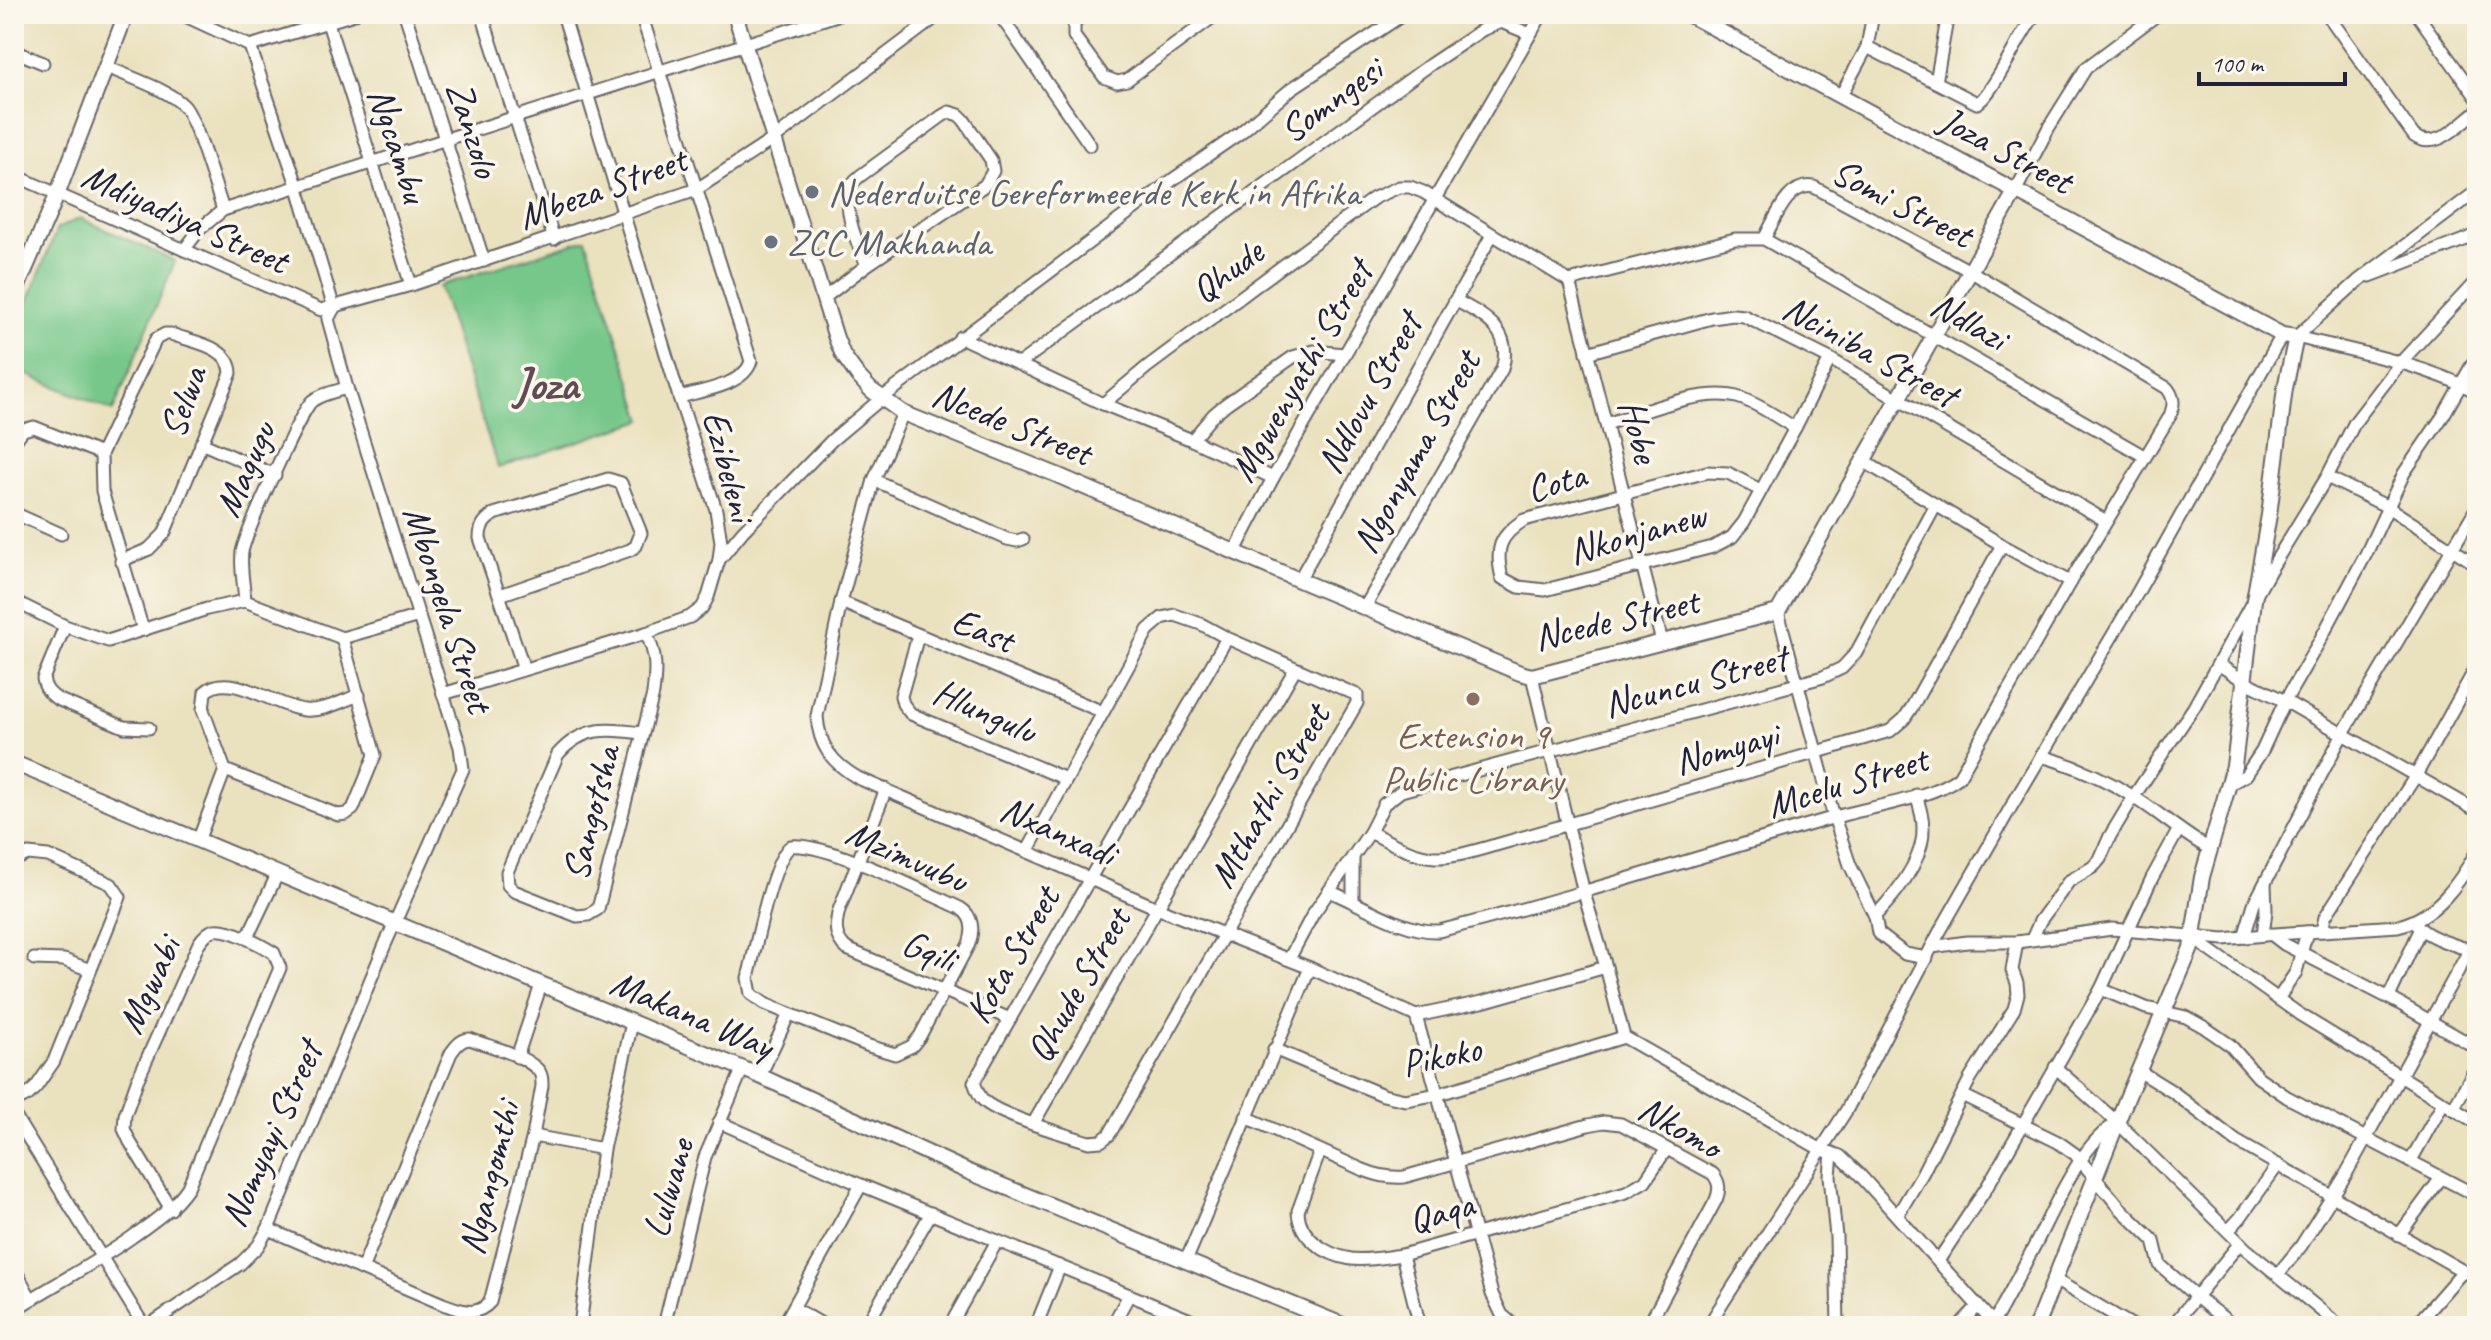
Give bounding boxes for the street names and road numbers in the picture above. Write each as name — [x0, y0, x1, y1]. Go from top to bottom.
street label: Somngesi — [1270, 44, 1396, 153]
street label: Zanzolo — [436, 75, 511, 184]
street label: Ngcambu — [357, 81, 440, 211]
street label: Joza Street — [1930, 95, 2083, 206]
street label: Mbeza Street — [512, 135, 695, 240]
street label: Somi Street — [1824, 148, 1983, 260]
street label: Mdiyadiya Street — [75, 152, 298, 286]
street label: Qhude — [1182, 227, 1275, 313]
street label: Mgwenyathi Street — [1219, 248, 1386, 490]
street label: Ndlazi — [1923, 281, 2019, 363]
street label: Nciniba Street — [1775, 284, 1970, 421]
street label: Ndlovu Street — [1306, 300, 1435, 481]
street label: Ngonyama Street — [1341, 340, 1492, 561]
street label: Selwa — [149, 358, 218, 444]
street label: Ncede Street — [926, 370, 1101, 477]
street label: Hobe — [1608, 394, 1671, 470]
street label: Ezibeleni — [692, 406, 767, 530]
street label: Magugu — [203, 412, 287, 524]
street label: Cota — [1521, 450, 1594, 513]
street label: Nkonjanew — [1563, 490, 1713, 575]
street label: Mbongela Street — [393, 500, 504, 721]
street label: Ncede Street — [1529, 577, 1706, 661]
street label: East — [945, 597, 1024, 665]
street label: Ncuncu Street — [1598, 633, 1797, 728]
street label: Hlungulu — [926, 668, 1045, 755]
street label: Mthathi Street — [1198, 693, 1342, 896]
street label: Nomyayi — [1669, 709, 1788, 785]
street label: Mcelu Street — [1761, 734, 1936, 829]
street label: Sangotsha — [552, 738, 631, 885]
street label: Nxanxadi — [993, 785, 1127, 879]
street label: Mzimvubu — [839, 809, 977, 904]
street label: Kota Street — [954, 876, 1071, 1031]
street label: Qhude Street — [1015, 897, 1142, 1070]
street label: Gqili — [895, 919, 966, 985]
street label: Mgwabi — [106, 926, 193, 1041]
street label: Makana Way — [604, 959, 783, 1070]
street label: Pikoko — [1397, 1024, 1486, 1087]
street label: Nomyayi Street — [209, 1029, 335, 1234]
street label: Nkomo — [1630, 1085, 1733, 1171]
street label: Ngangomthi — [447, 1092, 532, 1259]
street label: Lulwane — [632, 1131, 705, 1242]
street label: Qaqa — [1403, 1180, 1481, 1244]

